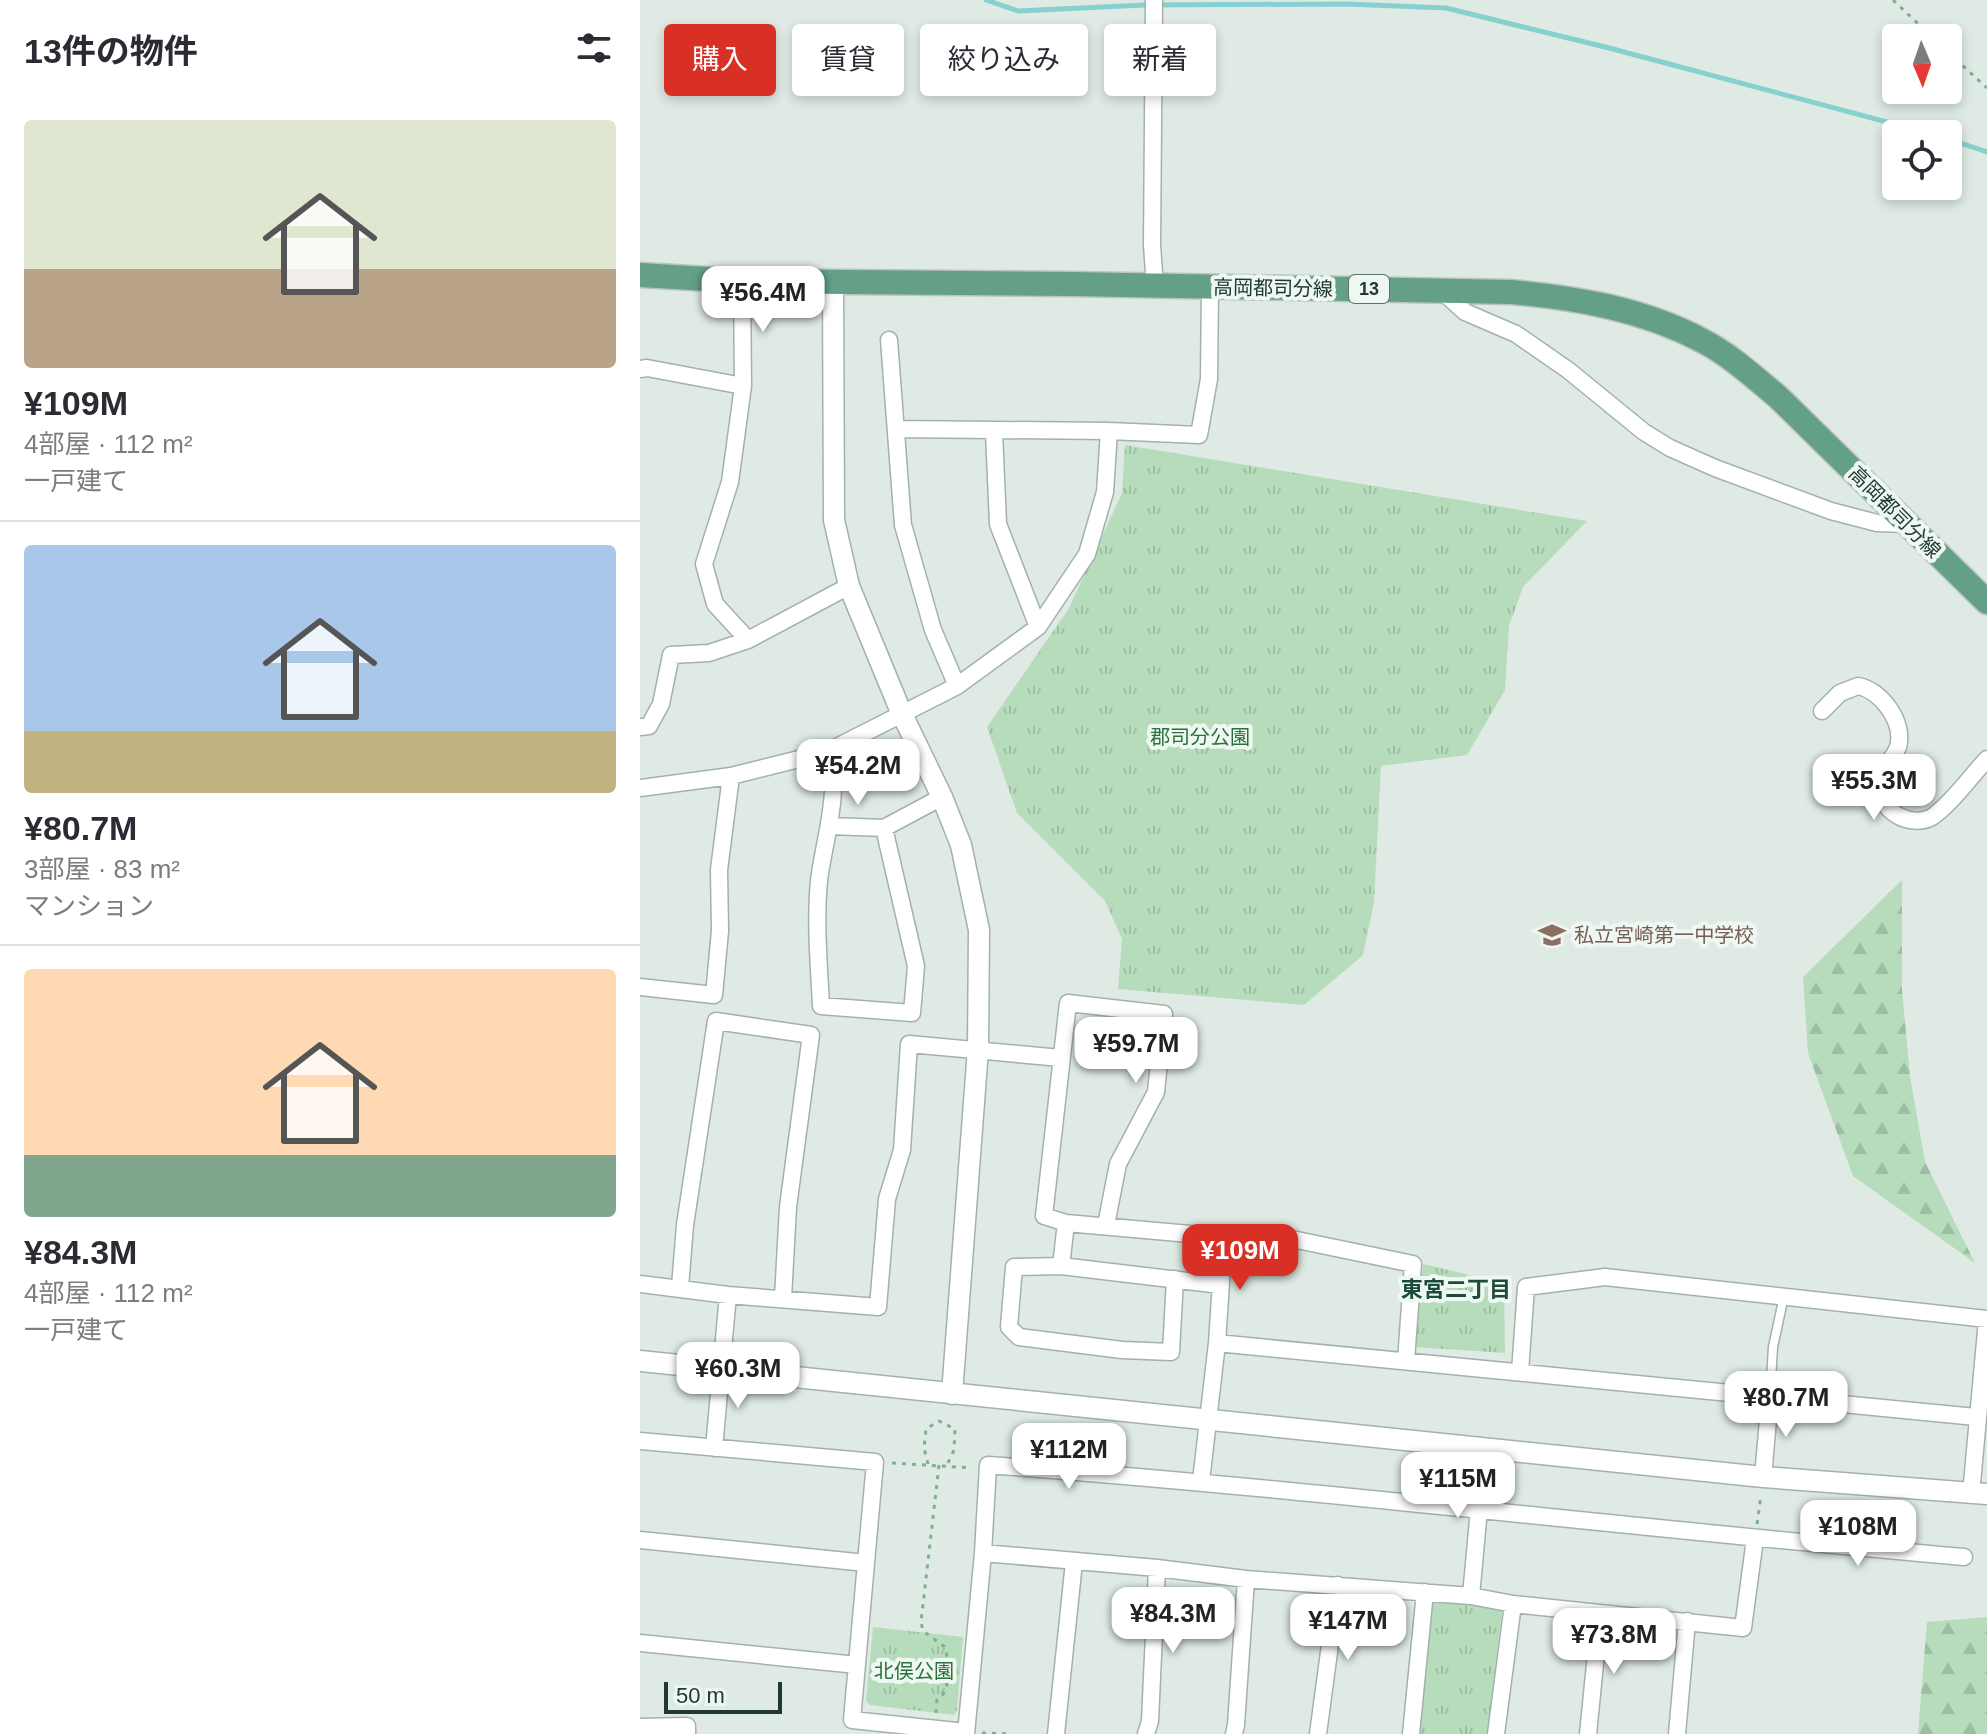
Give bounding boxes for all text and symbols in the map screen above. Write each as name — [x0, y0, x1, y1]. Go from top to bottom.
chip: 購入 — [664, 24, 776, 96]
chip: 賃貸 — [792, 24, 904, 96]
chip: 絞り込み — [920, 24, 1088, 96]
chip: 新着 — [1104, 24, 1216, 96]
north arrow — [1882, 24, 1962, 104]
map controls — [1882, 24, 1962, 200]
icon: filters — [572, 26, 616, 70]
text: 13件の物件 — [24, 32, 198, 70]
button: locate — [1882, 120, 1962, 200]
icon: home — [248, 172, 392, 316]
pin: ¥56.4M — [698, 266, 828, 334]
road number: 13 — [1349, 275, 1389, 303]
street label: 高岡都司分線 — [1213, 276, 1333, 300]
text: ¥56.4M — [720, 277, 806, 307]
text: ¥109M — [24, 384, 128, 422]
text: 4部屋 · 112 m² — [24, 429, 193, 459]
street label: 高岡都司分線 — [1845, 462, 1945, 562]
text: 一戸建て — [24, 466, 128, 496]
icon: home — [248, 597, 392, 741]
park label: 郡司分公園 — [1150, 726, 1250, 748]
pin: ¥54.2M — [793, 739, 923, 807]
text: ¥54.2M — [815, 750, 901, 780]
pin: ¥55.3M — [1809, 754, 1939, 822]
text: ¥55.3M — [1831, 765, 1917, 795]
text: ¥80.7M — [24, 809, 137, 847]
text: 3部屋 · 83 m² — [24, 854, 180, 884]
text: マンション — [24, 891, 154, 921]
school or university icon: 私立宮崎第一中学校 — [1537, 920, 1567, 950]
place label: 私立宮崎第一中学校 — [1574, 924, 1754, 946]
pin: ¥59.7M — [1071, 1017, 1201, 1085]
icon: home — [248, 1021, 392, 1165]
text: ¥59.7M — [1093, 1028, 1179, 1058]
pin: ¥109M — [1184, 1224, 1296, 1292]
text: ¥84.3M — [24, 1233, 137, 1271]
text: ¥109M — [1200, 1235, 1280, 1265]
district label: 東宮二丁目 — [1401, 1277, 1511, 1302]
text: 4部屋 · 112 m² — [24, 1278, 193, 1308]
text: 一戸建て — [24, 1315, 128, 1345]
pin: ¥60.3M — [673, 1342, 803, 1410]
text: ¥60.3M — [695, 1353, 781, 1383]
pin: ¥80.7M — [1721, 1371, 1851, 1439]
text: ¥80.7M — [1743, 1382, 1829, 1412]
pin: ¥112M — [1013, 1423, 1125, 1491]
text: ¥112M — [1030, 1434, 1108, 1464]
pin: ¥115M — [1402, 1452, 1514, 1520]
text: ¥115M — [1419, 1463, 1497, 1493]
pin: ¥108M — [1802, 1500, 1914, 1568]
text: ¥108M — [1818, 1511, 1898, 1541]
pin: ¥84.3M — [1108, 1587, 1238, 1655]
pin: ¥147M — [1292, 1594, 1404, 1662]
text: ¥84.3M — [1130, 1598, 1216, 1628]
text: ¥147M — [1308, 1605, 1388, 1635]
pin: ¥73.8M — [1549, 1608, 1679, 1676]
text: ¥73.8M — [1571, 1619, 1657, 1649]
park label: 北俣公園 — [874, 1660, 954, 1682]
scale bar — [664, 1678, 782, 1714]
text: 50 m — [676, 1683, 725, 1708]

